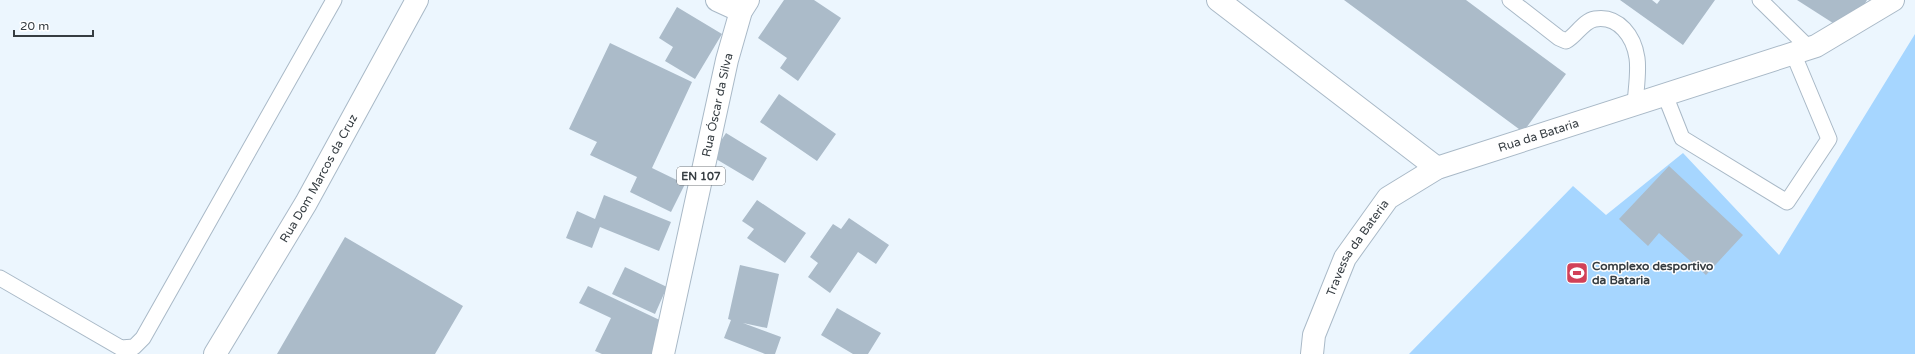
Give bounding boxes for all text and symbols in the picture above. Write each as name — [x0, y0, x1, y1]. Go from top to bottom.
scale bar — [14, 12, 93, 38]
text: 20 m — [20, 19, 49, 33]
street label: Rua Óscar da Silva — [699, 51, 736, 158]
street label: Rua Dom Marcos da Cruz — [277, 112, 360, 245]
street label: Rua da Bataria — [1496, 116, 1581, 155]
road number: EN 107 — [677, 167, 725, 185]
street label: Travessa da Bateria — [1323, 197, 1392, 298]
place label: Complexo desportivo da Bataria — [1592, 259, 1713, 287]
sports icon: Complexo desportivo da Bataria — [1564, 260, 1590, 286]

